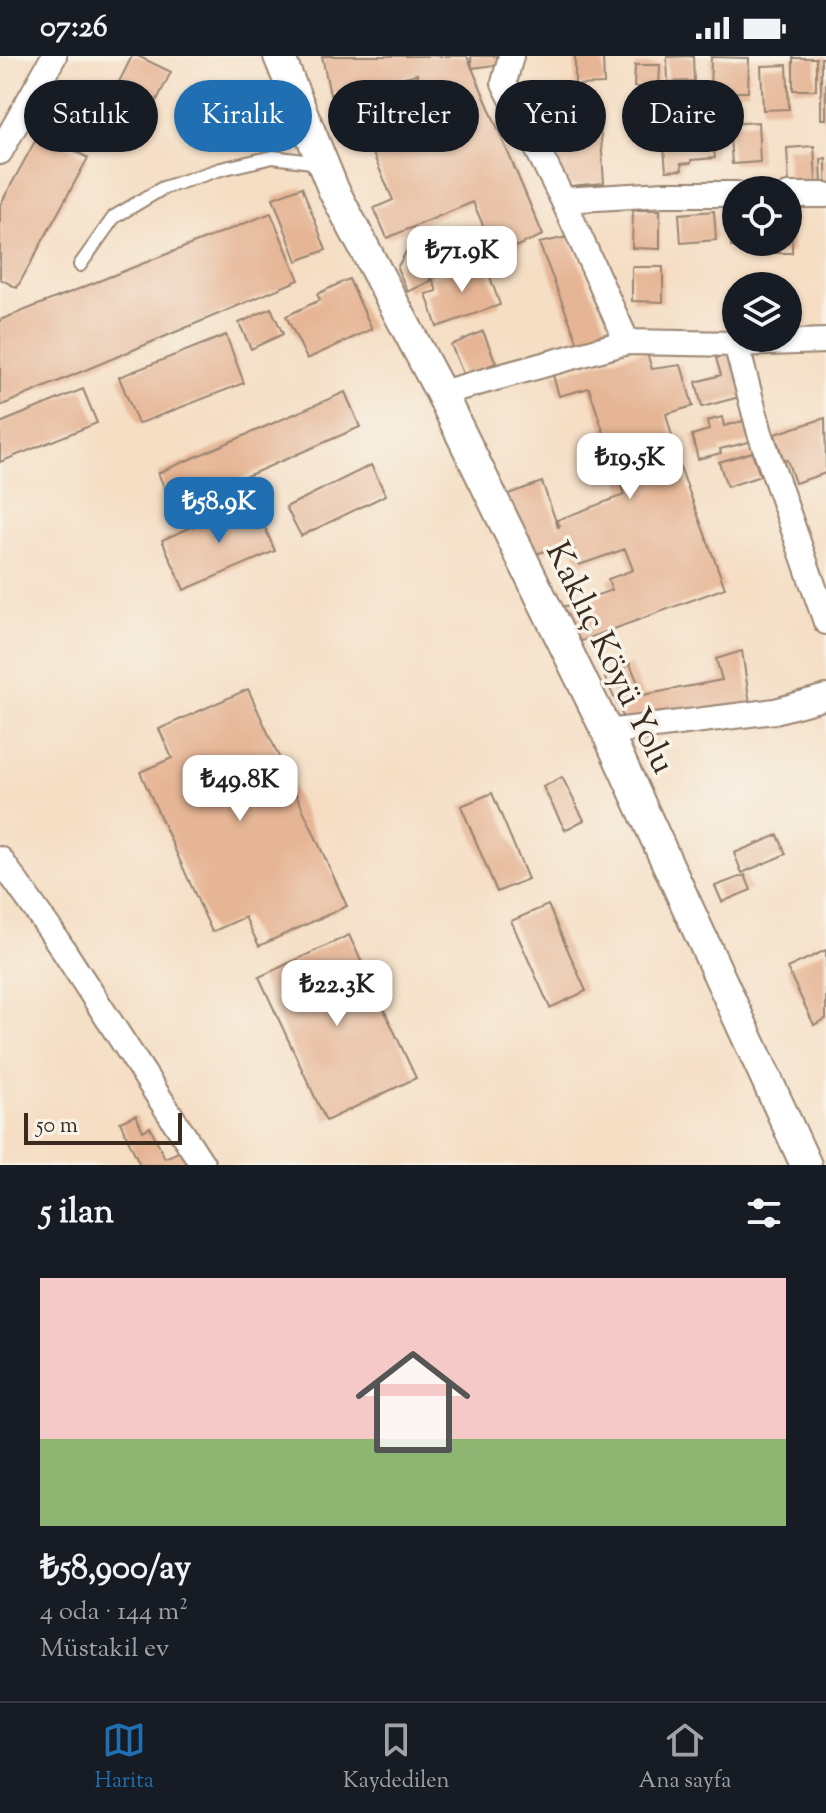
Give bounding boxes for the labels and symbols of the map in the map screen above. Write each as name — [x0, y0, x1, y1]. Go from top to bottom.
pin: ₺71.9K — [397, 226, 527, 294]
pin: ₺19.5K — [565, 433, 695, 501]
pin: ₺58.9K — [154, 477, 284, 545]
street label: Kaklıç Köyü Yolu — [531, 534, 686, 783]
pin: ₺49.8K — [175, 755, 305, 823]
pin: ₺22.3K — [272, 960, 402, 1028]
scale bar — [24, 1109, 182, 1145]

